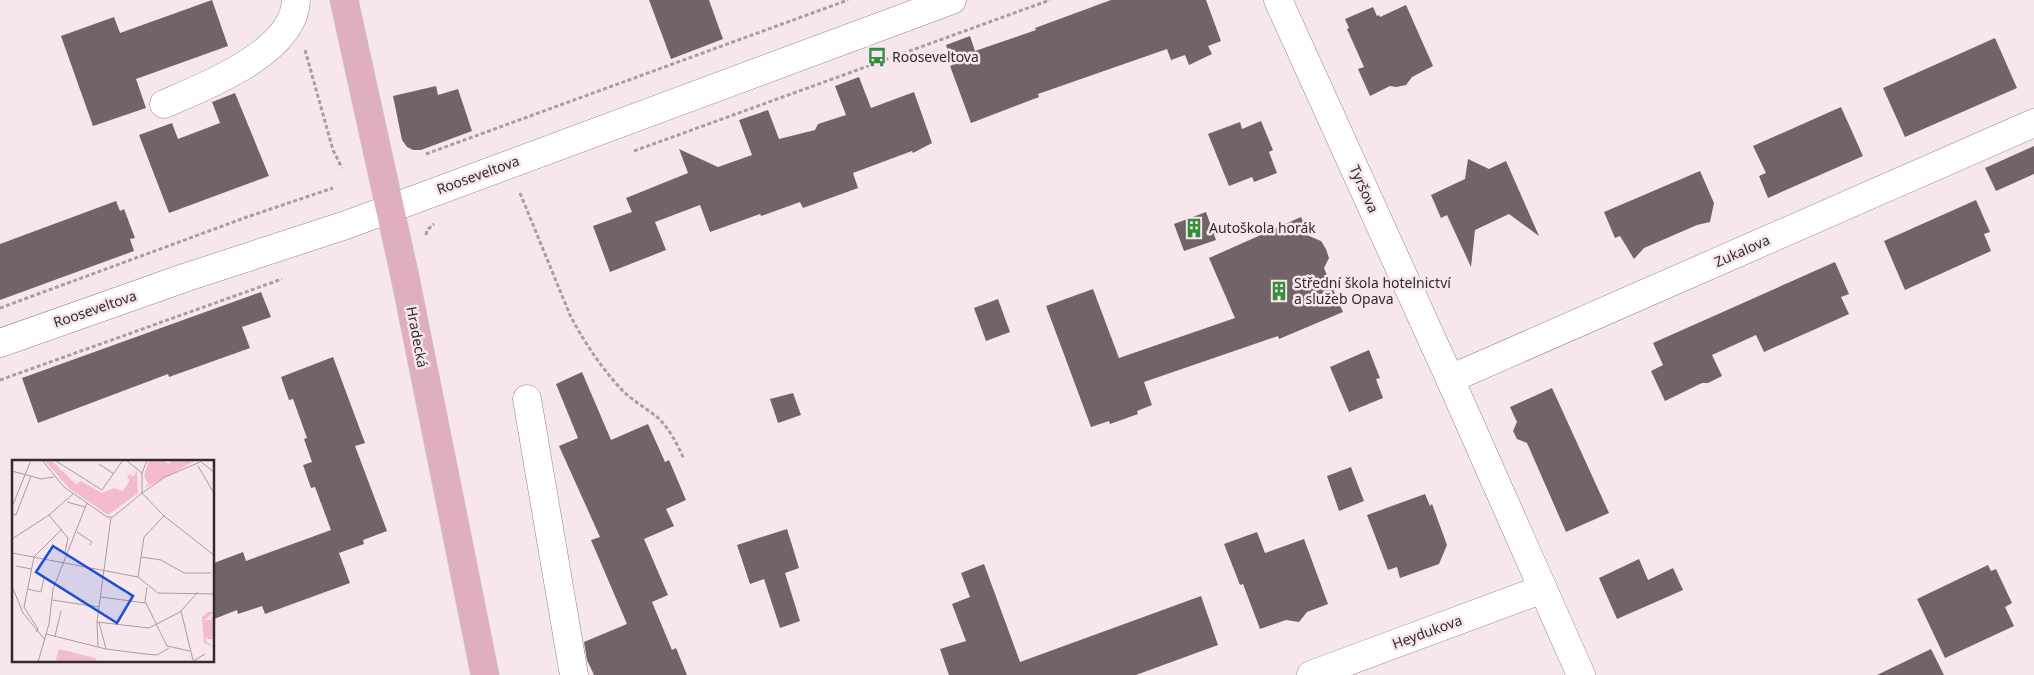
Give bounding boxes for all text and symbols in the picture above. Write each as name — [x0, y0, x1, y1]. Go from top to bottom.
bus stop icon: Rooseveltova — [866, 46, 888, 68]
place label: Rooseveltova — [892, 47, 979, 66]
street label: Rooseveltova — [434, 151, 522, 198]
street label: Tyršova — [1346, 162, 1383, 216]
building icon: Autoškola horák — [1183, 217, 1205, 239]
place label: Autoškola horák — [1209, 218, 1316, 237]
street label: Zukalova — [1711, 230, 1773, 271]
place label: Střední škola hotelnictví a služeb Opava — [1294, 273, 1451, 308]
building icon: Střední škola hotelnictví a služeb Opava — [1268, 280, 1290, 302]
street label: Rooseveltova — [51, 285, 139, 332]
street label: Hradecká — [402, 305, 433, 369]
inset map — [12, 460, 215, 662]
street label: Heydukova — [1389, 610, 1464, 653]

